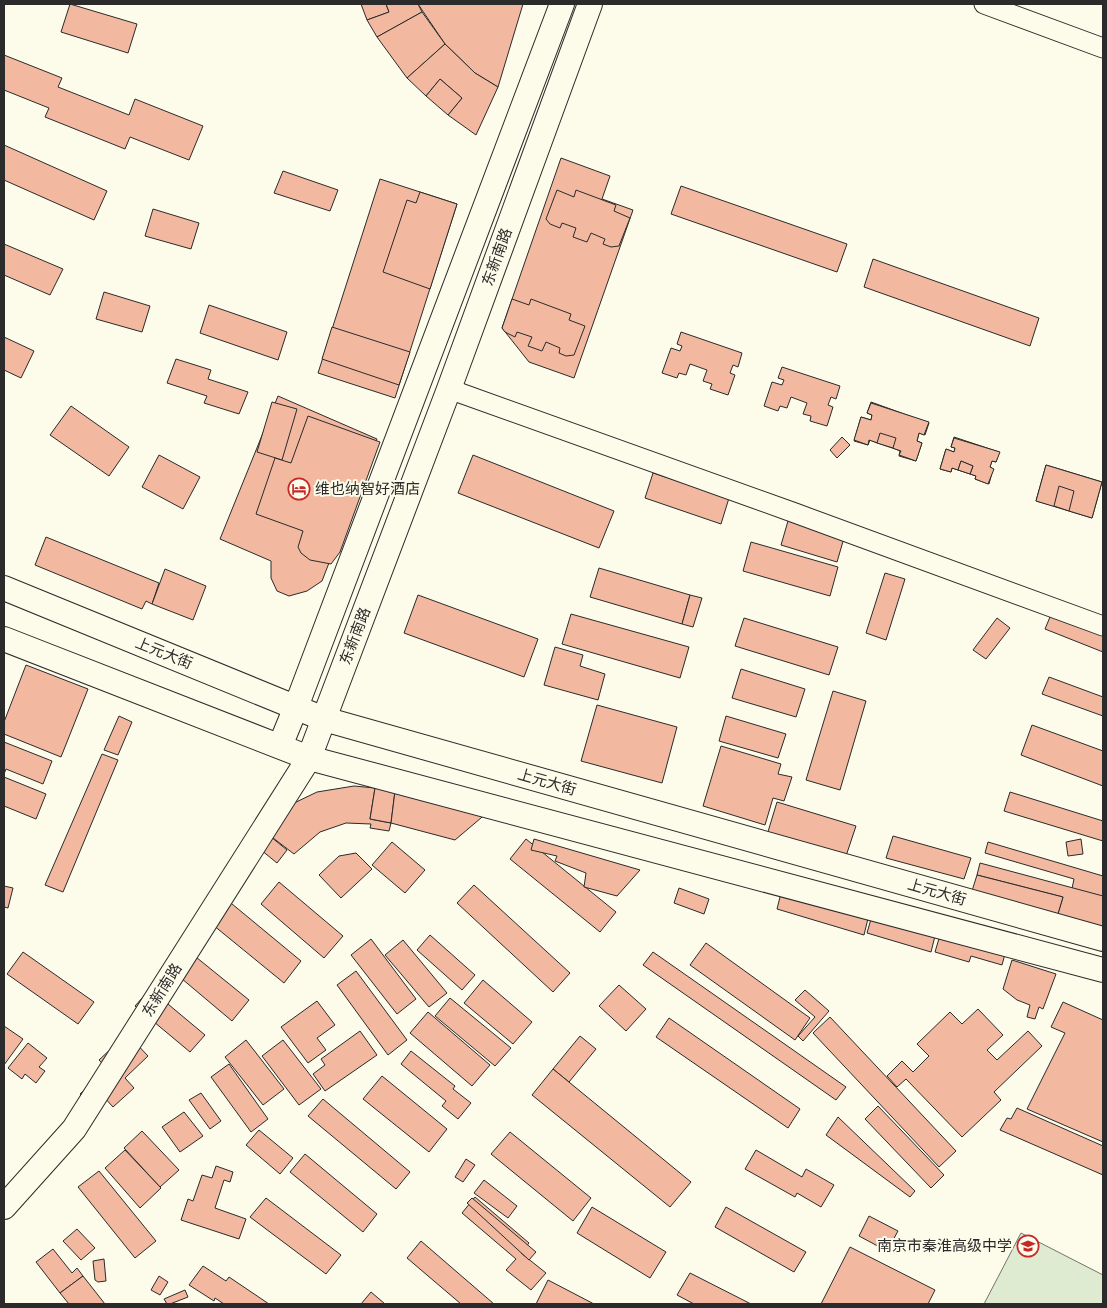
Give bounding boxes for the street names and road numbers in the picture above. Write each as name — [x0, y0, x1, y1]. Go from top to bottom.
street label: 东新南路 — [477, 225, 515, 288]
street label: 东新南路 — [335, 604, 373, 667]
street label: 上元大街 — [133, 632, 196, 672]
street label: 上元大街 — [516, 764, 579, 798]
street label: 上元大街 — [906, 874, 969, 908]
street label: 东新南路 — [138, 959, 185, 1020]

